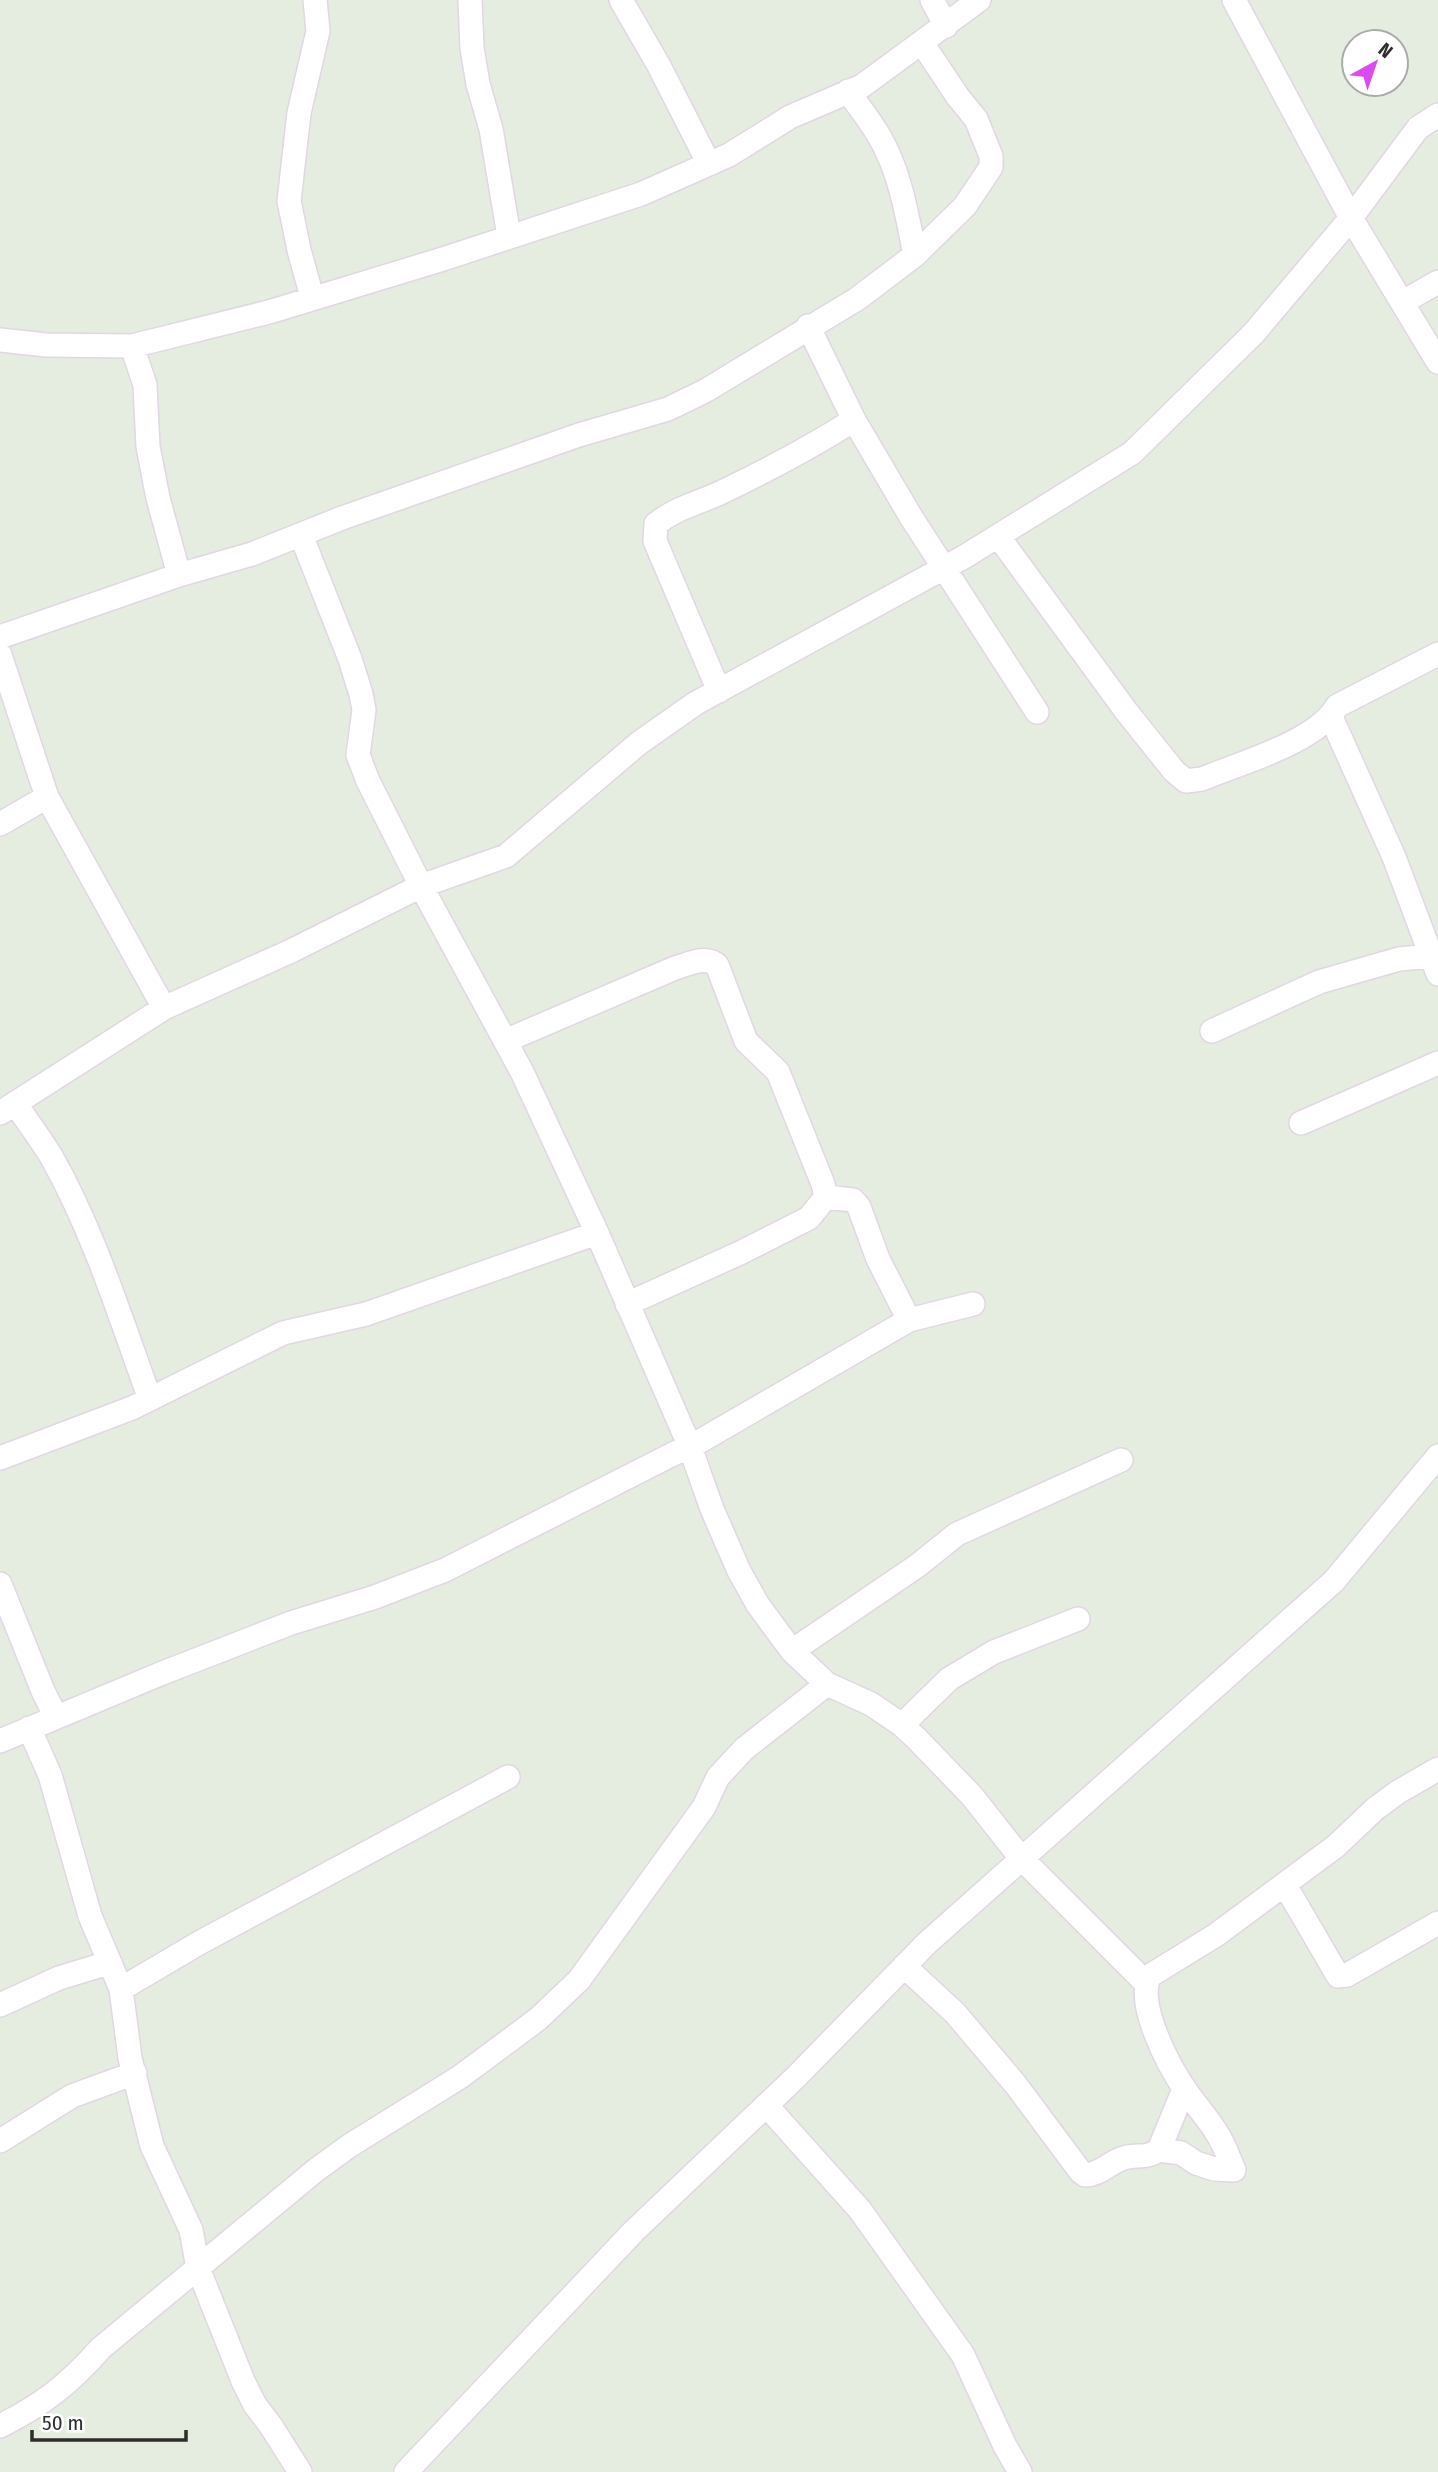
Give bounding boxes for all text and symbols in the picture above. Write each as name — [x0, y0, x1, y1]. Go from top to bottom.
north arrow — [1340, 28, 1410, 98]
text: N — [1374, 38, 1397, 63]
scale bar — [32, 2398, 186, 2442]
text: 50 m — [42, 2410, 84, 2436]

